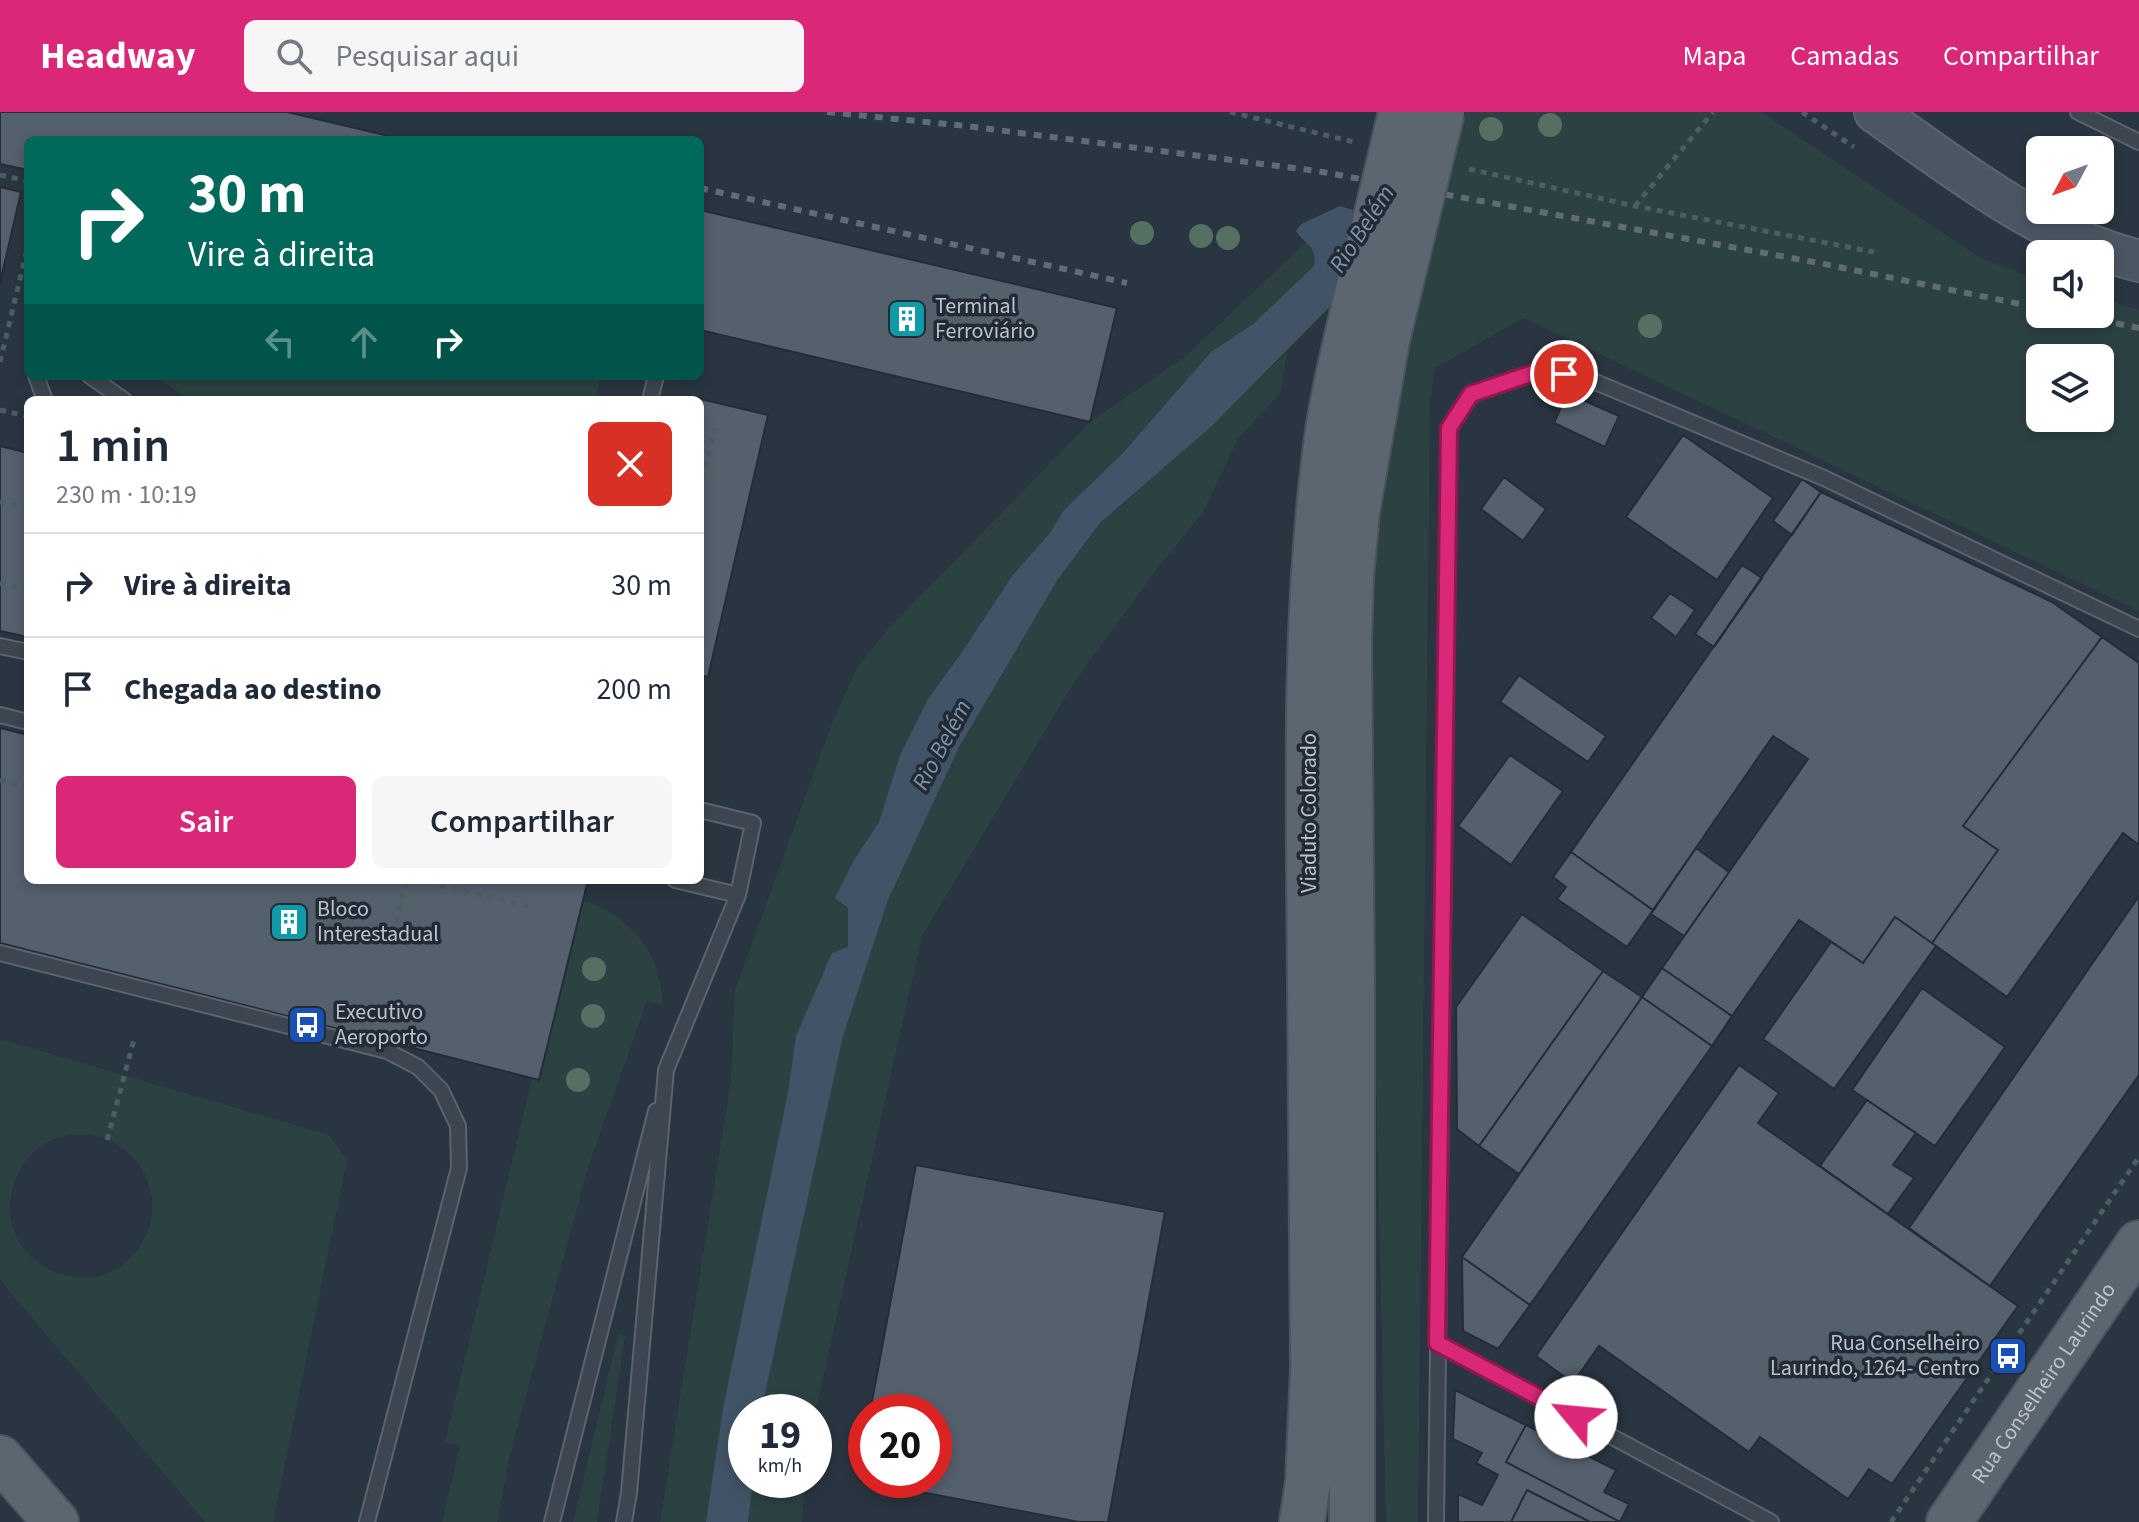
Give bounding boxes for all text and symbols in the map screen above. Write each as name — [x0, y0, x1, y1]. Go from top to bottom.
search box — [244, 20, 804, 92]
text: Headway — [40, 29, 196, 83]
icon: search — [272, 34, 316, 78]
text: Pesquisar aqui — [336, 35, 519, 78]
text: Mapa — [1683, 36, 1746, 76]
text: Camadas — [1790, 36, 1899, 76]
text: Compartilhar — [1943, 36, 2099, 76]
north arrow — [2026, 136, 2114, 224]
map controls — [2026, 136, 2114, 432]
text: 30 m — [188, 155, 306, 234]
icon: right — [56, 168, 160, 272]
water label: Rio Belém — [1321, 178, 1403, 280]
text: Vire à direita — [188, 229, 375, 280]
button: sound — [2026, 240, 2114, 328]
place label: Terminal Ferroviário — [935, 290, 1035, 347]
building icon: Terminal Ferroviário — [886, 298, 928, 340]
icon: left — [258, 320, 302, 364]
icon: ahead — [342, 320, 386, 364]
icon: right — [426, 320, 470, 364]
pin — [1530, 340, 1598, 408]
button: layers — [2026, 344, 2114, 432]
icon: arrive — [1542, 352, 1586, 396]
text: 1 min — [56, 412, 170, 480]
button: close — [588, 422, 672, 506]
text: 230 m · 10:19 — [56, 476, 197, 513]
icon: right — [56, 563, 100, 607]
text: Vire à direita — [124, 564, 292, 607]
text: 30 m — [611, 564, 672, 607]
icon: arrive — [56, 667, 100, 711]
text: Chegada ao destino — [124, 668, 382, 711]
text: 200 m — [596, 668, 672, 711]
water label: Rio Belém — [904, 694, 980, 796]
street label: Viaduto Colorado — [1293, 733, 1325, 893]
button: Sair — [56, 776, 356, 868]
button: Compartilhar — [372, 776, 672, 868]
place label: Bloco Interestadual — [317, 893, 439, 950]
building icon: Bloco Interestadual — [268, 901, 310, 943]
place label: Executivo Aeroporto — [335, 996, 428, 1053]
bus stop icon: Executivo Aeroporto — [286, 1004, 328, 1046]
street label: Rua Conselheiro Laurindo — [1964, 1276, 2124, 1490]
place label: Rua Conselheiro Laurindo, 1264- Centro — [1770, 1327, 1980, 1384]
bus stop icon: Rua Conselheiro Laurindo, 1264- Centro — [1987, 1335, 2029, 1377]
position arrow — [1534, 1375, 1618, 1459]
speed limit sign: 20 — [848, 1394, 952, 1498]
text: 19 — [759, 1407, 801, 1464]
text: km/h — [758, 1452, 802, 1480]

